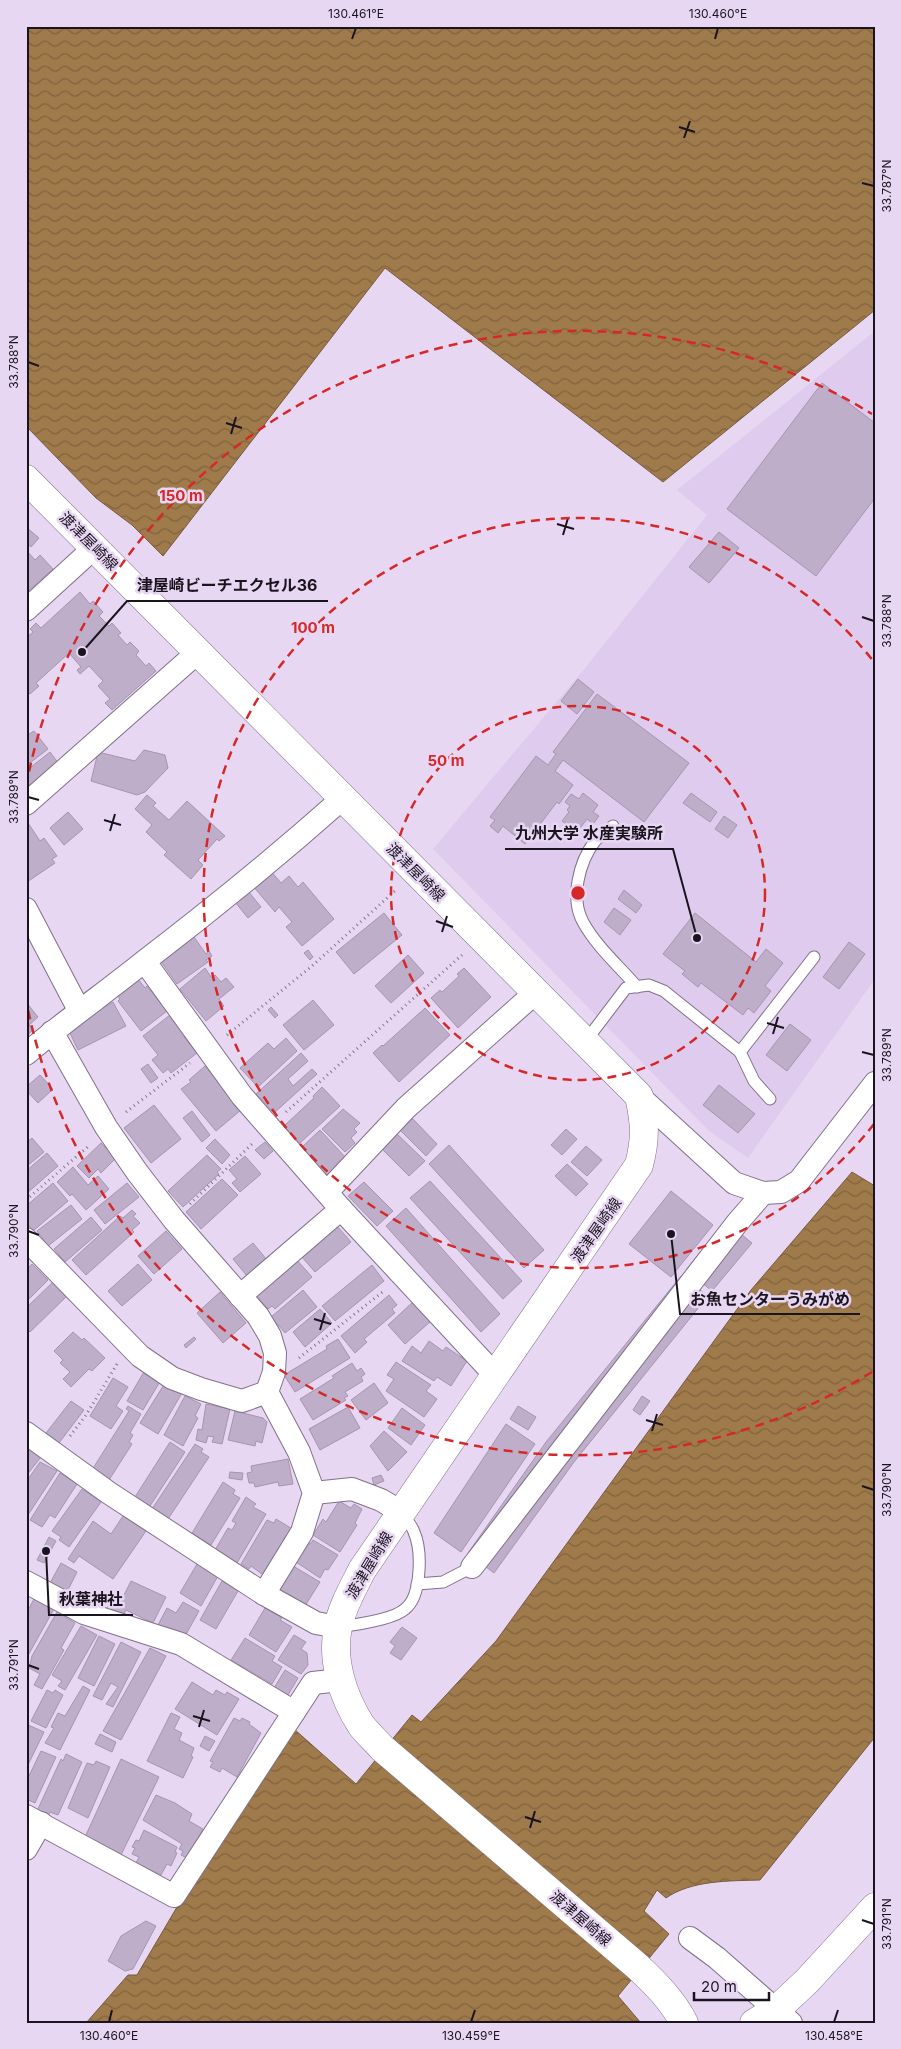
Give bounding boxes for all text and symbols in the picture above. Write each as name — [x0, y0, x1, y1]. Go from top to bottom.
text: 130.461°E — [328, 6, 384, 21]
text: 130.460°E — [689, 6, 747, 21]
text: 33.787°N — [879, 159, 894, 213]
text: 33.788°N — [6, 335, 21, 389]
text: 150 m — [159, 486, 203, 505]
street label: 渡津屋崎線 — [56, 508, 122, 574]
callout: 津屋崎ビーチエクセル36 — [127, 570, 328, 601]
text: 津屋崎ビーチエクセル36 — [137, 575, 317, 595]
text: 33.788°N — [879, 594, 894, 648]
text: 100 m — [291, 618, 335, 637]
text: 50 m — [428, 751, 464, 770]
text: 33.789°N — [6, 770, 21, 824]
callout: 九州大学 水産実験所 — [505, 818, 673, 849]
text: 九州大学 水産実験所 — [515, 823, 663, 843]
street label: 渡津屋崎線 — [383, 839, 449, 905]
centre of rings — [569, 884, 587, 902]
text: 33.789°N — [879, 1028, 894, 1082]
street label: 渡津屋崎線 — [567, 1194, 625, 1266]
text: 33.790°N — [6, 1204, 21, 1258]
callout: お魚センターうみがめ — [680, 1283, 860, 1314]
text: お魚センターうみがめ — [690, 1289, 850, 1309]
text: 33.790°N — [879, 1463, 894, 1517]
street label: 渡津屋崎線 — [342, 1528, 396, 1602]
callout: 秋葉神社 — [49, 1584, 133, 1615]
text: 秋葉神社 — [59, 1589, 123, 1609]
text: 33.791°N — [6, 1639, 21, 1691]
street label: 渡津屋崎線 — [546, 1886, 616, 1950]
text: 33.791°N — [879, 1898, 894, 1950]
scale bar — [694, 1969, 768, 2001]
text: 20 m — [701, 1977, 737, 1996]
text: 130.460°E — [80, 2028, 138, 2043]
text: 130.459°E — [442, 2028, 500, 2043]
text: 130.458°E — [805, 2028, 863, 2043]

